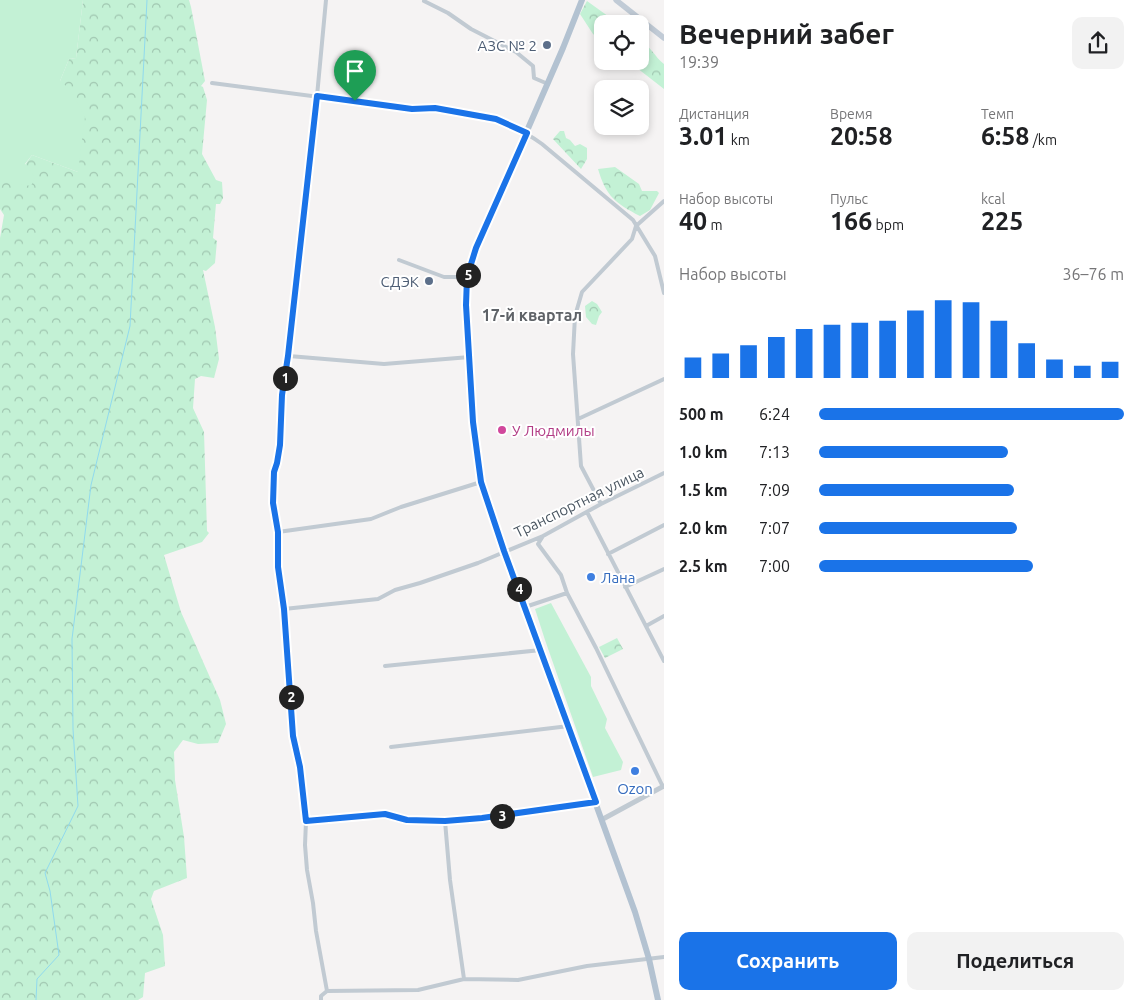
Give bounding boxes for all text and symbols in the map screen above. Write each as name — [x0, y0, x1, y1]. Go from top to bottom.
map controls — [594, 15, 649, 135]
button: locate — [594, 15, 649, 70]
button: share — [1072, 17, 1124, 69]
text: Вечерний забег — [679, 18, 894, 49]
place label: АЗС № 2 — [478, 37, 537, 54]
marker: АЗС № 2 — [541, 39, 553, 51]
pin — [334, 50, 376, 101]
text: 19:39 — [679, 53, 719, 71]
icon: arrive — [341, 57, 369, 85]
button: layers — [594, 80, 649, 135]
text: Дистанция — [679, 106, 749, 122]
text: Время — [830, 106, 873, 122]
text: Темп — [981, 106, 1014, 122]
text: 3.01 — [679, 122, 727, 150]
text: 20:58 — [830, 122, 893, 150]
text: 6:58 — [981, 122, 1029, 150]
text: km — [727, 132, 750, 148]
text: /km — [1029, 132, 1057, 148]
text: Набор высоты — [679, 191, 773, 207]
text: Пульс — [830, 191, 868, 207]
text: kcal — [981, 191, 1005, 207]
text: 40 — [679, 207, 707, 235]
text: 166 — [830, 207, 872, 235]
text: 225 — [981, 207, 1023, 235]
text: m — [707, 217, 723, 233]
text: bpm — [872, 217, 904, 233]
pin: 5 — [456, 262, 480, 288]
text: Набор высоты — [679, 265, 787, 283]
text: 36–76 m — [1062, 265, 1124, 283]
text: 5 — [465, 267, 472, 283]
place label: СДЭК — [381, 273, 419, 290]
marker: СДЭК — [423, 275, 435, 287]
district label: 17-й квартал — [482, 306, 582, 324]
pin: 1 — [272, 366, 298, 390]
text: 1 — [282, 370, 289, 386]
text: 500 m — [679, 405, 724, 423]
text: 6:24 — [759, 405, 790, 423]
place label: У Людмилы — [512, 422, 595, 439]
marker: У Людмилы — [496, 424, 508, 436]
text: 1.0 km — [679, 443, 728, 461]
text: 7:13 — [759, 443, 790, 461]
street label: Транспортная улица — [511, 463, 647, 541]
text: 1.5 km — [679, 481, 728, 499]
text: 7:09 — [759, 481, 790, 499]
text: 2.0 km — [679, 519, 728, 537]
text: 7:07 — [759, 519, 790, 537]
text: 2.5 km — [679, 557, 728, 575]
text: 7:00 — [759, 557, 790, 575]
place label: Лана — [601, 569, 636, 586]
marker: Лана — [585, 571, 597, 583]
pin: 4 — [506, 576, 532, 602]
text: 4 — [516, 581, 523, 597]
pin: 2 — [278, 684, 304, 710]
text: 2 — [288, 689, 295, 705]
marker: Ozon — [629, 765, 641, 777]
place label: Ozon — [617, 780, 653, 797]
pin: 3 — [490, 804, 514, 828]
text: 3 — [499, 808, 506, 824]
button: Сохранить — [679, 932, 897, 990]
button: Поделиться — [907, 932, 1124, 990]

